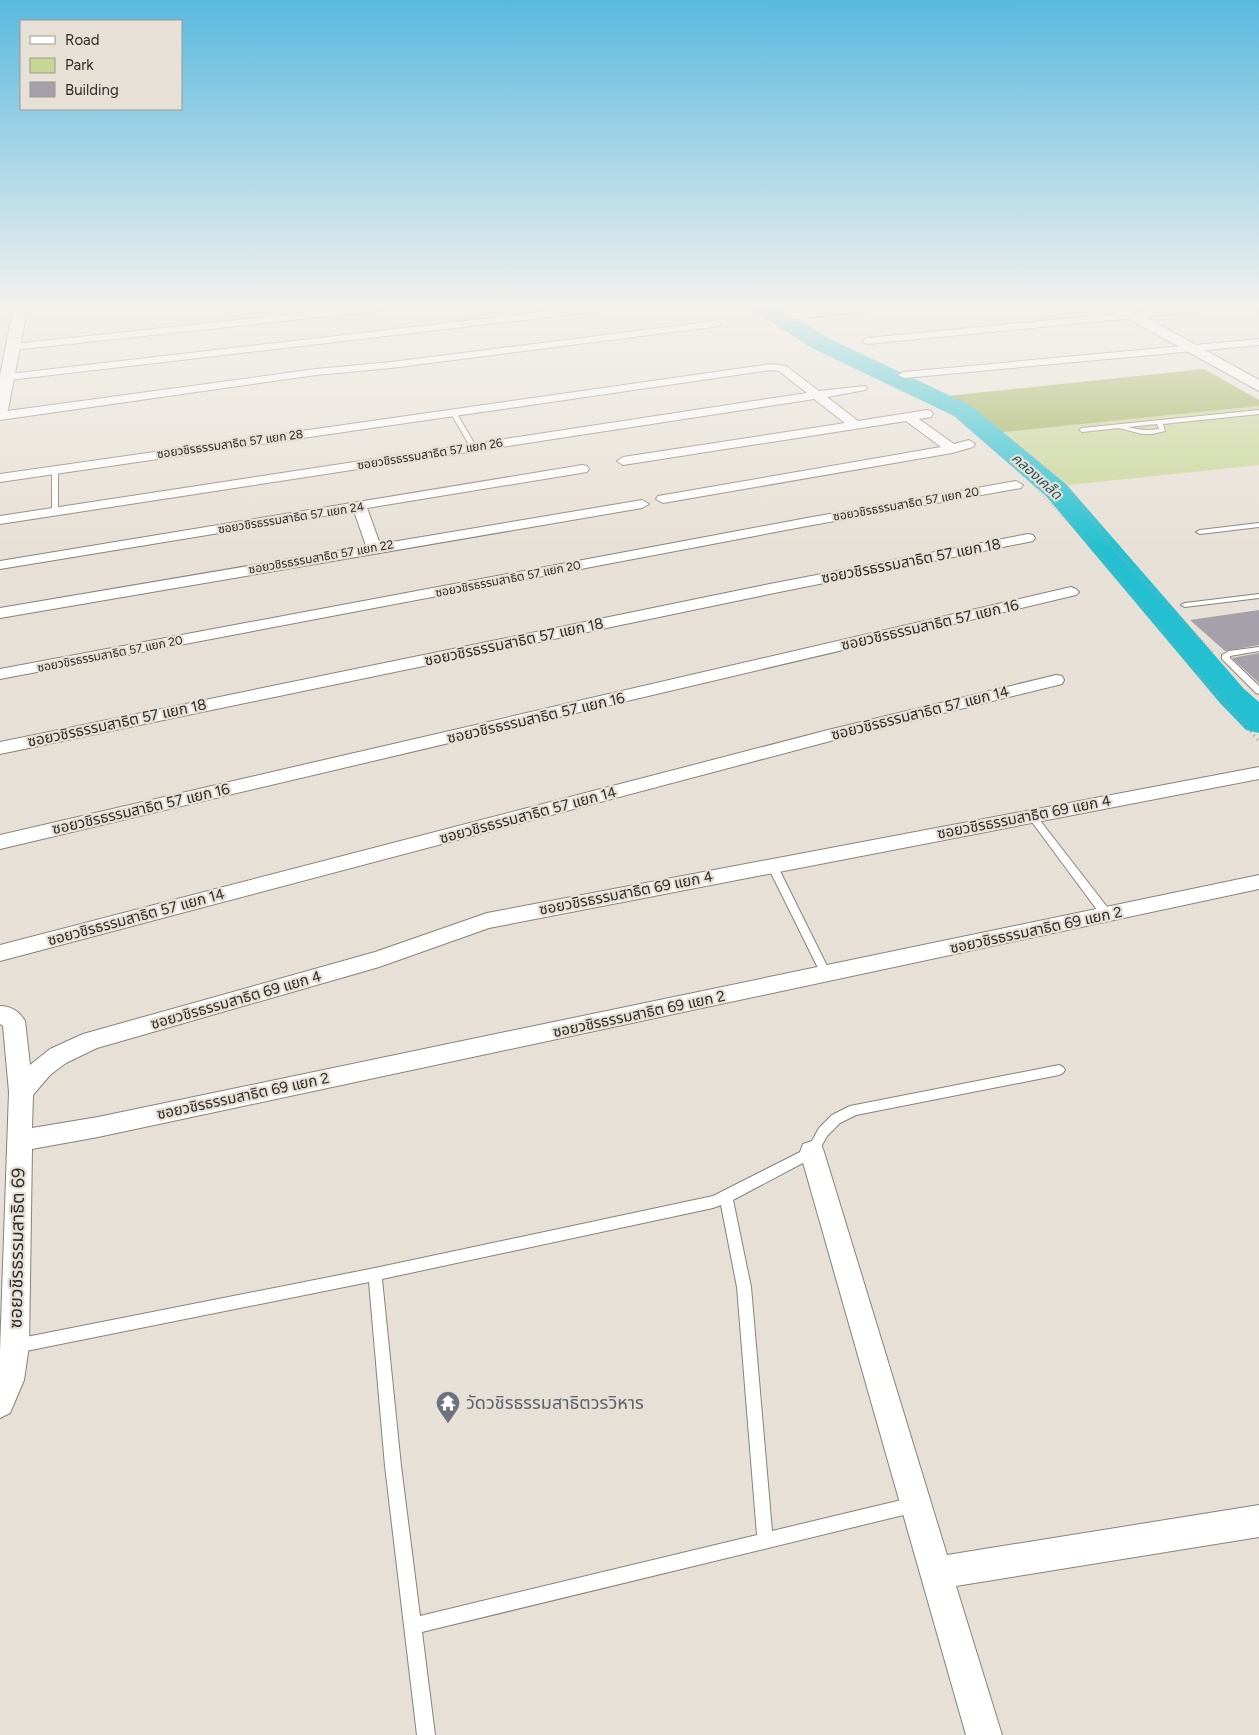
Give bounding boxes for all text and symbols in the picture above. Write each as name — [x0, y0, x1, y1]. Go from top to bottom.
legend — [20, 20, 182, 110]
text: Road — [65, 31, 100, 49]
text: Park — [65, 56, 94, 74]
text: Building — [65, 81, 119, 99]
street label: ซอยวชิรธรรมสาธิต 57 แยก 28 — [156, 427, 304, 461]
street label: ซอยวชิรธรรมสาธิต 57 แยก 26 — [356, 436, 504, 472]
water label: คลองเคล็ด — [1008, 450, 1065, 503]
street label: ซอยวชิรธรรมสาธิต 57 แยก 20 — [832, 484, 980, 524]
street label: ซอยวชิรธรรมสาธิต 57 แยก 24 — [217, 499, 366, 536]
street label: ซอยวชิรธรรมสาธิต 57 แยก 18 — [820, 535, 1002, 587]
street label: ซอยวชิรธรรมสาธิต 57 แยก 22 — [247, 537, 395, 577]
street label: ซอยวชิรธรรมสาธิต 57 แยก 20 — [434, 558, 582, 600]
street label: ซอยวชิรธรรมสาธิต 57 แยก 16 — [839, 596, 1021, 654]
street label: ซอยวชิรธรรมสาธิต 57 แยก 18 — [423, 614, 605, 670]
street label: ซอยวชิรธรรมสาธิต 57 แยก 20 — [36, 633, 184, 675]
street label: ซอยวชิรธรรมสาธิต 57 แยก 14 — [829, 682, 1011, 744]
street label: ซอยวชิรธรรมสาธิต 57 แยก 16 — [445, 689, 627, 747]
street label: ซอยวชิรธรรมสาธิต 57 แยก 18 — [26, 695, 208, 751]
street label: ซอยวชิรธรรมสาธิต 57 แยก 16 — [50, 780, 232, 838]
street label: ซอยวชิรธรรมสาธิต 57 แยก 14 — [438, 783, 618, 847]
street label: ซอยวชิรธรรมสาธิต 69 แยก 4 — [936, 791, 1112, 843]
street label: ซอยวชิรธรรมสาธิต 69 แยก 4 — [538, 867, 714, 919]
street label: ซอยวชิรธรรมสาธิต 57 แยก 14 — [46, 885, 226, 949]
street label: ซอยวชิรธรรมสาธิต 69 แยก 2 — [948, 903, 1124, 957]
street label: ซอยวชิรธรรมสาธิต 69 แยก 4 — [149, 967, 323, 1033]
street label: ซอยวชิรธรรมสาธิต 69 แยก 2 — [551, 987, 727, 1041]
street label: ซอยวชิรธรรมสาธิต 69 แยก 2 — [155, 1069, 331, 1123]
street label: ซอยวชิรธรรมสาธิต 69 — [5, 1167, 29, 1329]
temple icon: วัดวชิรธรรมสาธิตวรวิหาร — [435, 1390, 461, 1424]
place label: วัดวชิรธรรมสาธิตวรวิหาร — [466, 1392, 644, 1414]

